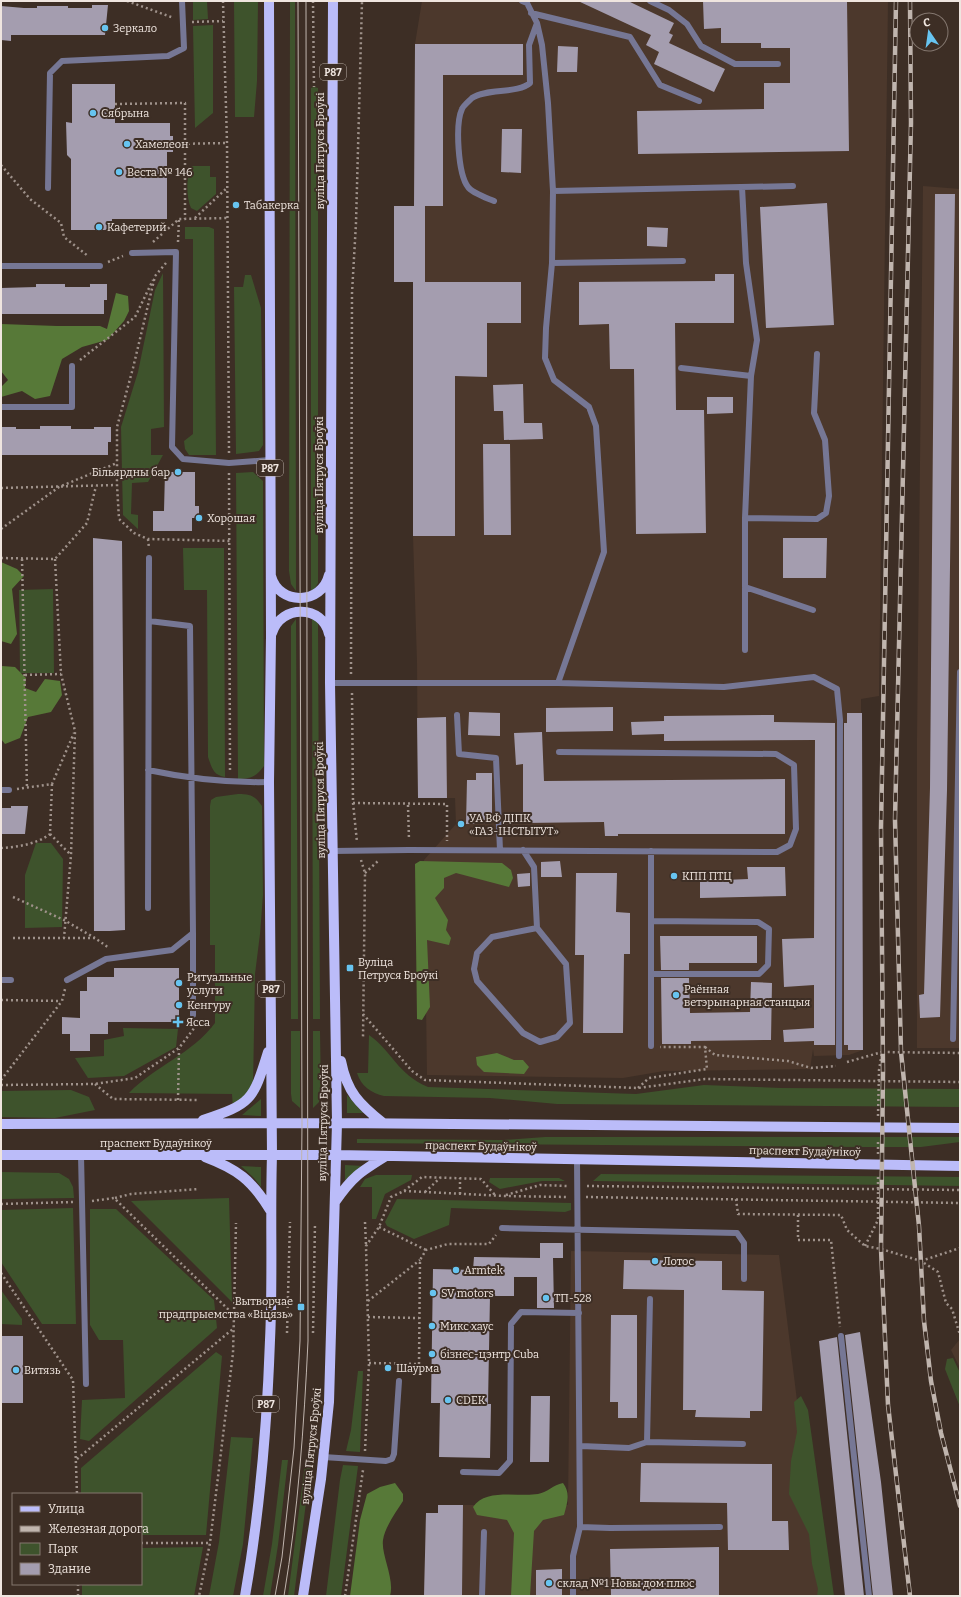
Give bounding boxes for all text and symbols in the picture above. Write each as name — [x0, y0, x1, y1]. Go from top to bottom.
north arrow — [909, 12, 949, 52]
text: С — [922, 16, 932, 30]
place label: Зеркало — [113, 22, 157, 35]
marker: Зеркало — [100, 23, 110, 33]
road number: Р87 — [320, 64, 346, 80]
street label: вуліца Пятруся Броўкі — [314, 92, 327, 210]
place label: Сябрына — [101, 107, 149, 120]
marker: Сябрына — [88, 108, 98, 118]
place label: Хамелеон — [135, 138, 188, 151]
marker: Хамелеон — [122, 139, 132, 149]
place label: Веста № 146 — [127, 166, 193, 179]
marker: Веста № 146 — [114, 167, 124, 177]
place label: Табакерка — [244, 199, 299, 212]
marker: Табакерка — [231, 200, 241, 210]
place label: Кафетерий — [107, 221, 167, 234]
marker: Кафетерий — [94, 222, 104, 232]
street label: вуліца Пятруся Броўкі — [313, 416, 326, 534]
road number: Р87 — [257, 460, 283, 476]
place label: Більярдны бар — [92, 466, 170, 479]
marker: Більярдны бар — [173, 467, 183, 477]
place label: Хорошая — [207, 512, 255, 525]
marker: Хорошая — [194, 513, 204, 523]
street label: вуліца Пятруся Броўкі — [313, 741, 328, 859]
place label: УА ВФ ДІПК «ГАЗ-ІНСТЫТУТ» — [469, 812, 559, 838]
marker: УА ВФ ДІПК «ГАЗ-ІНСТЫТУТ» — [456, 819, 466, 829]
place label: КПП ПТЦ — [682, 870, 732, 883]
marker: КПП ПТЦ — [669, 871, 679, 881]
place label: Вуліца Петруся Броўкі — [358, 956, 439, 982]
marker: Вуліца Петруся Броўкі — [345, 963, 355, 973]
place label: Ритуальные услуги — [186, 971, 252, 997]
marker: Ритуальные услуги — [174, 978, 184, 988]
road number: Р87 — [258, 981, 284, 997]
place label: Раённая ветэрынарная станцыя — [684, 983, 810, 1009]
marker: Раённая ветэрынарная станцыя — [671, 990, 681, 1000]
place label: Кенгуру — [187, 999, 231, 1012]
marker: Кенгуру — [174, 1000, 184, 1010]
place label: Ясса — [186, 1016, 210, 1029]
marker: Ясса — [173, 1017, 183, 1027]
street label: вуліца Пятруся Броўкі — [316, 1064, 331, 1182]
street label: праспект Будаўнікоў — [100, 1137, 212, 1150]
street label: праспект Будаўнікоў — [425, 1139, 537, 1154]
street label: праспект Будаўнікоў — [749, 1144, 861, 1159]
place label: Лотос — [663, 1255, 694, 1268]
marker: Лотос — [650, 1256, 660, 1266]
place label: Armtek — [464, 1264, 504, 1277]
marker: Armtek — [451, 1265, 461, 1275]
place label: SV motors — [441, 1287, 494, 1300]
marker: SV motors — [428, 1288, 438, 1298]
place label: ТП-528 — [554, 1292, 592, 1305]
marker: ТП-528 — [541, 1293, 551, 1303]
place label: Вытворчае прадпрыемства «Віцязь» — [159, 1295, 293, 1321]
marker: Вытворчае прадпрыемства «Віцязь» — [296, 1302, 306, 1312]
place label: Микс хаус — [440, 1320, 494, 1333]
marker: Микс хаус — [427, 1321, 437, 1331]
place label: бізнес-цэнтр Cuba — [440, 1348, 539, 1361]
marker: бізнес-цэнтр Cuba — [427, 1349, 437, 1359]
place label: Шаурма — [396, 1362, 439, 1375]
marker: Шаурма — [383, 1363, 393, 1373]
place label: Витязь — [24, 1364, 61, 1377]
marker: Витязь — [11, 1365, 21, 1375]
street label: вуліца Пятруся Броўкі — [299, 1386, 324, 1505]
place label: CDEK — [456, 1394, 486, 1407]
marker: CDEK — [443, 1395, 453, 1405]
road number: Р87 — [253, 1396, 279, 1412]
legend — [12, 1493, 142, 1585]
text: Улица — [48, 1502, 85, 1516]
text: Железная дорога — [48, 1522, 149, 1536]
text: Парк — [48, 1542, 78, 1556]
text: Здание — [48, 1562, 91, 1576]
place label: склад №1 Новы дом плюс — [557, 1577, 695, 1590]
marker: склад №1 Новы дом плюс — [544, 1578, 554, 1588]

